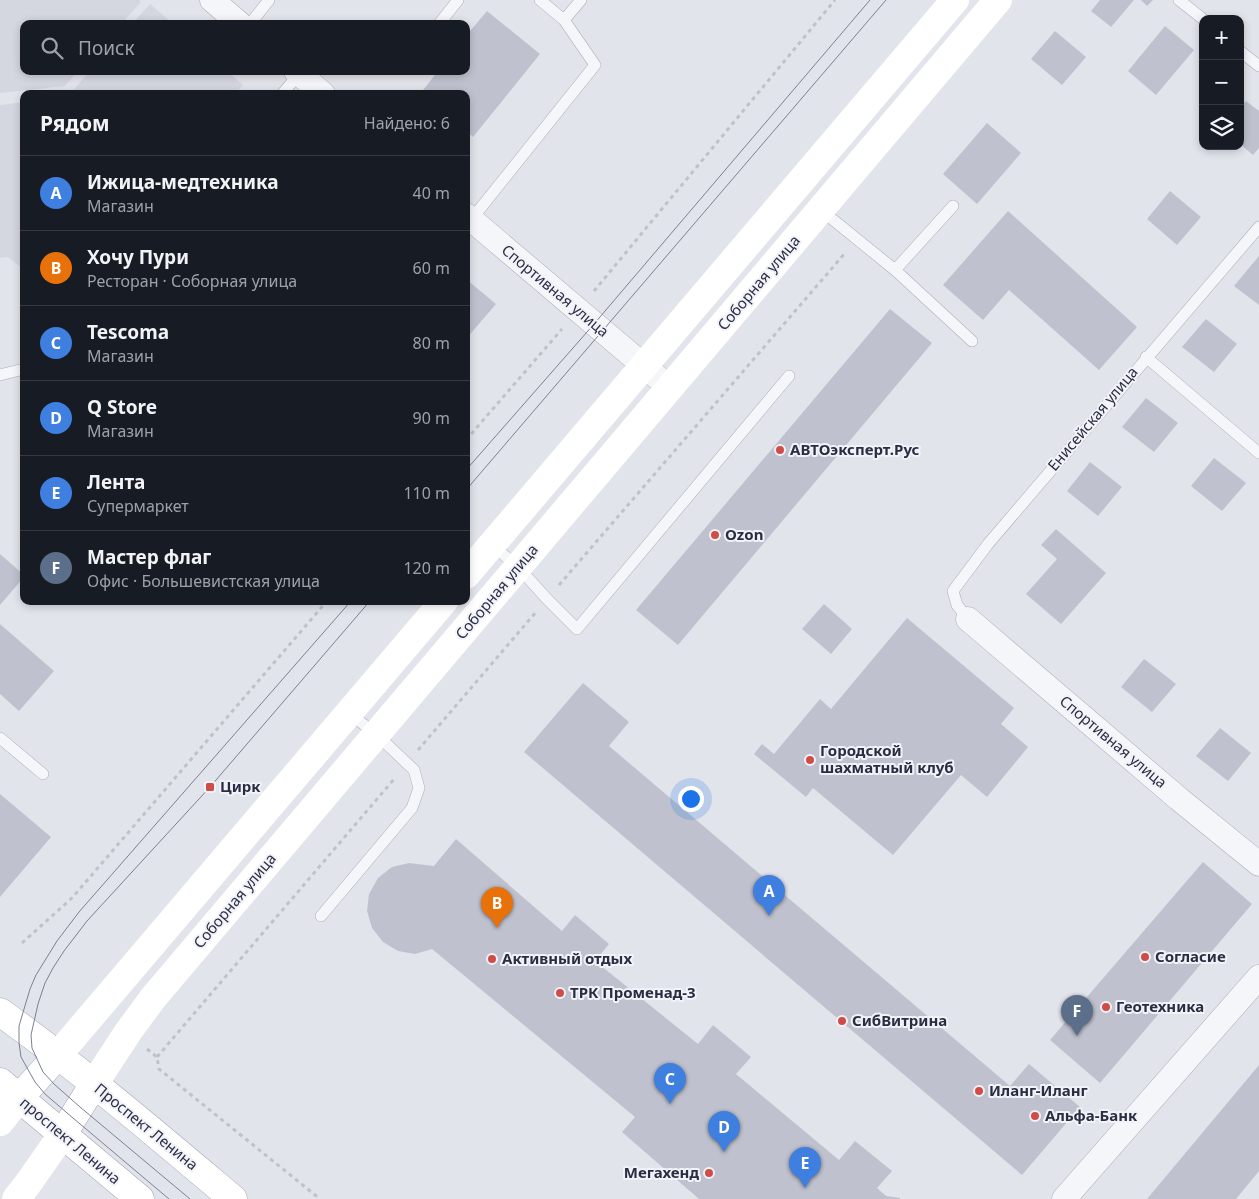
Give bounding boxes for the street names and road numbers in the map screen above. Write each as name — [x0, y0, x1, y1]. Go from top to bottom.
street label: Соборная улица — [713, 231, 804, 334]
street label: Спортивная улица — [498, 240, 613, 341]
street label: Енисейская улица — [1043, 362, 1142, 475]
street label: Соборная улица — [451, 540, 542, 643]
street label: Спортивная улица — [1056, 691, 1171, 792]
street label: Соборная улица — [189, 849, 280, 952]
street label: Проспект Ленина — [91, 1078, 202, 1174]
street label: проспект Ленина — [16, 1092, 125, 1188]

